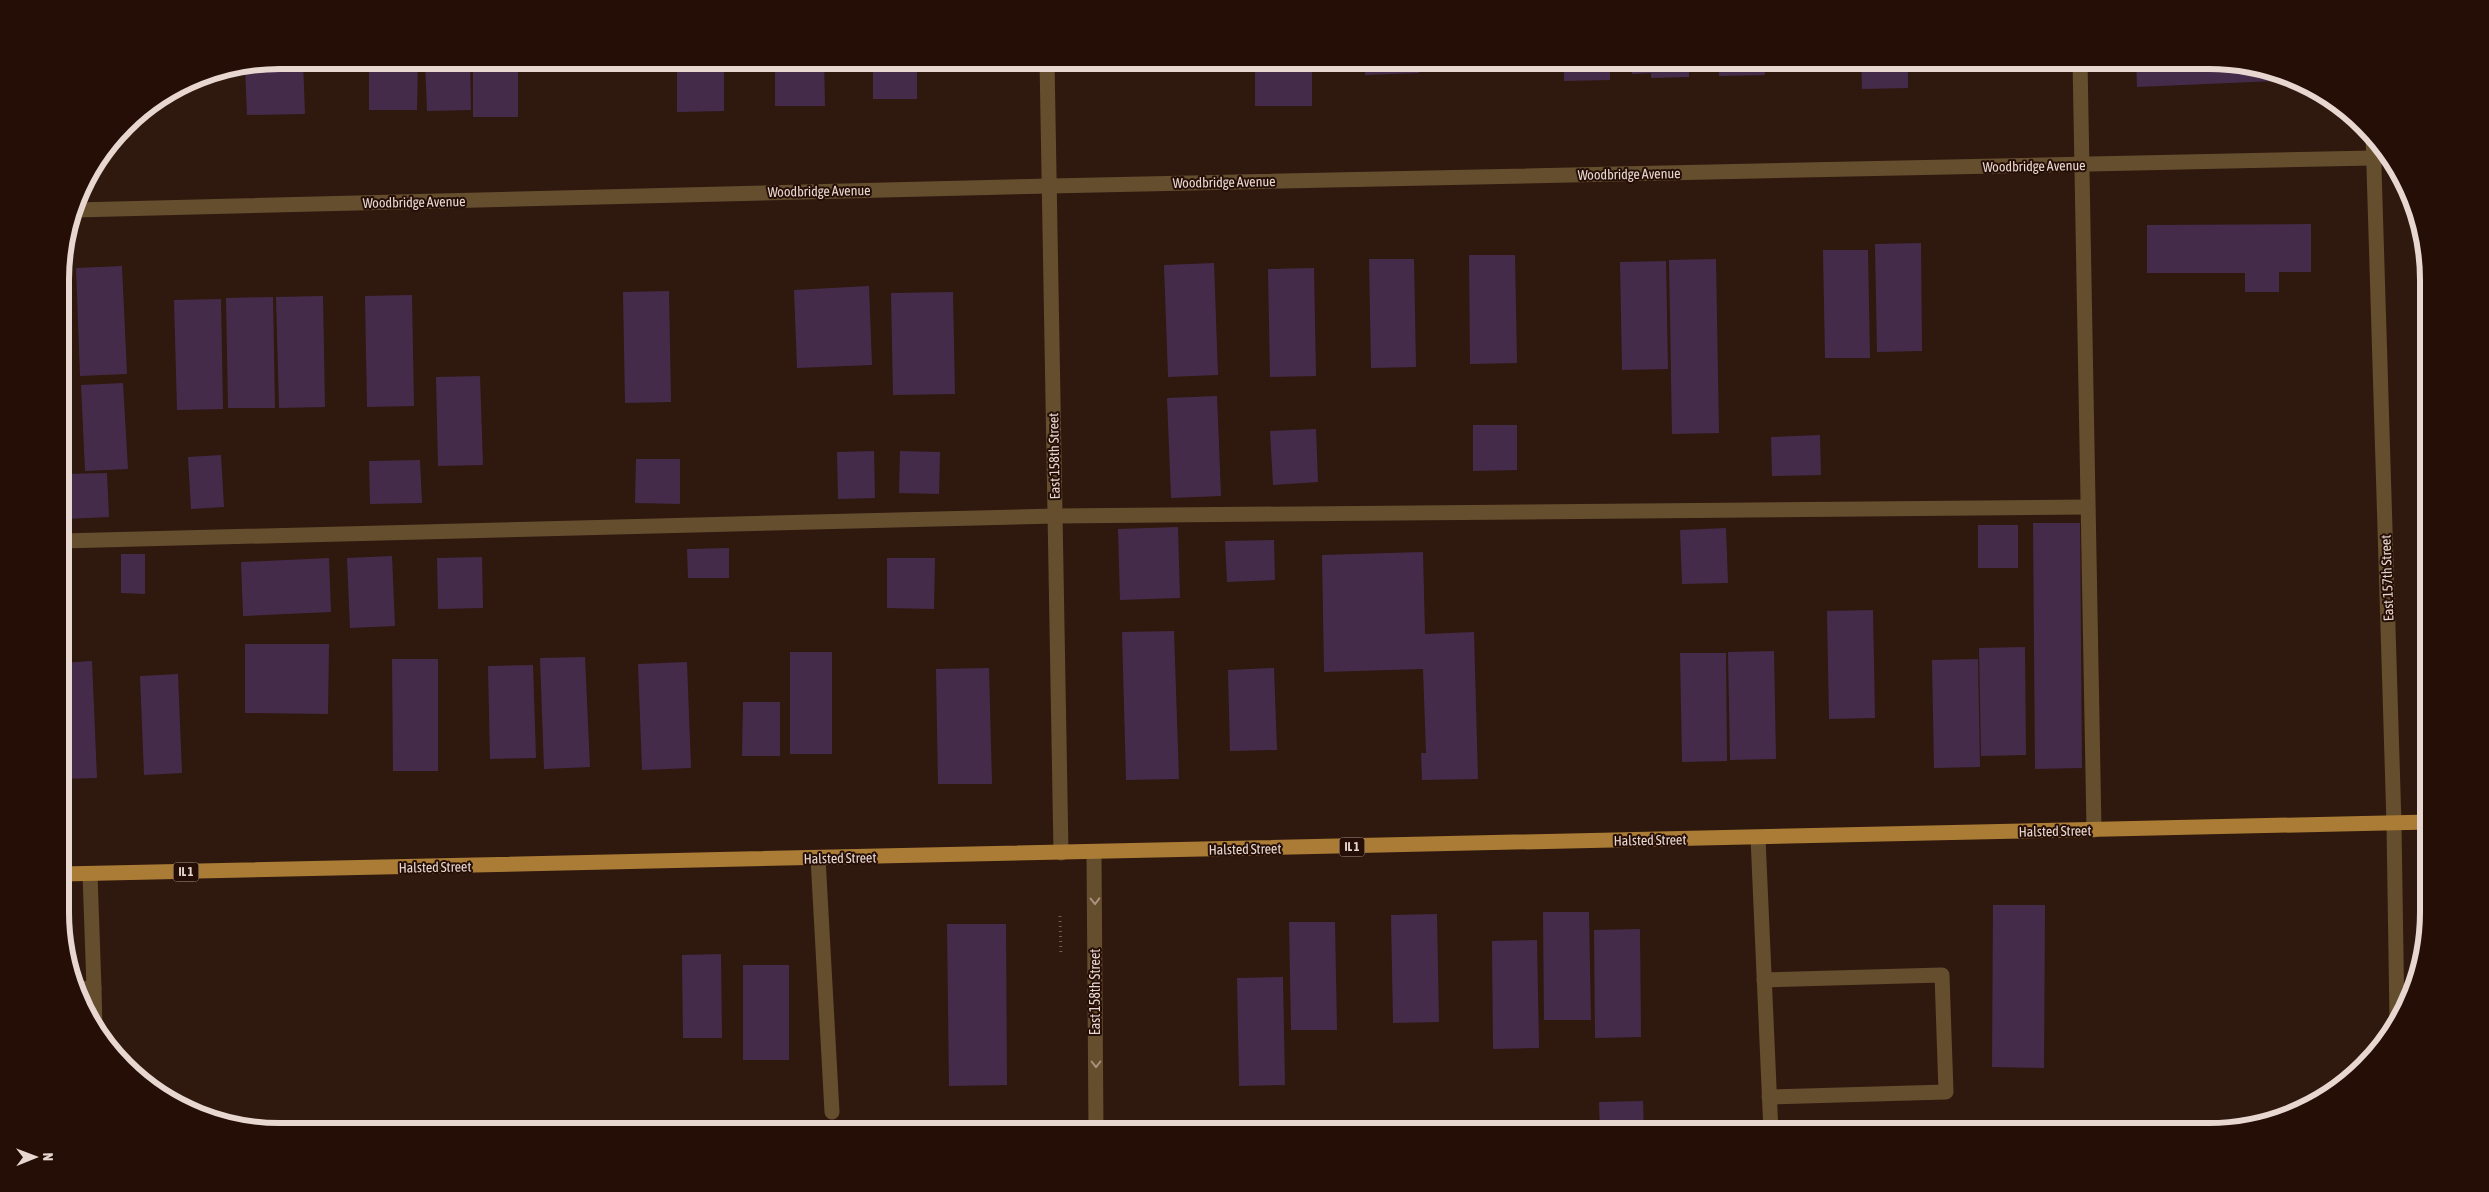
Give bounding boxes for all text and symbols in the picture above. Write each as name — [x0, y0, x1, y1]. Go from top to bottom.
street label: Woodbridge Avenue — [1982, 157, 2086, 175]
street label: Woodbridge Avenue — [1577, 165, 1681, 183]
street label: Woodbridge Avenue — [1172, 173, 1276, 191]
street label: Woodbridge Avenue — [767, 182, 871, 200]
street label: Woodbridge Avenue — [362, 193, 466, 211]
street label: East 158th Street — [1045, 413, 1063, 499]
street label: East 157th Street — [2377, 534, 2397, 622]
street label: Halsted Street — [2018, 822, 2092, 840]
street label: Halsted Street — [1613, 831, 1687, 849]
road number: IL 1 — [1340, 838, 1364, 856]
street label: Halsted Street — [1208, 840, 1282, 858]
street label: Halsted Street — [803, 849, 877, 867]
street label: Halsted Street — [398, 858, 472, 876]
road number: IL 1 — [174, 862, 198, 882]
one-way arrow — [1090, 898, 1100, 905]
street label: East 158th Street — [1087, 949, 1103, 1035]
one-way arrow — [1091, 1060, 1101, 1068]
north arrow — [10, 1132, 60, 1182]
text: N — [40, 1153, 56, 1161]

